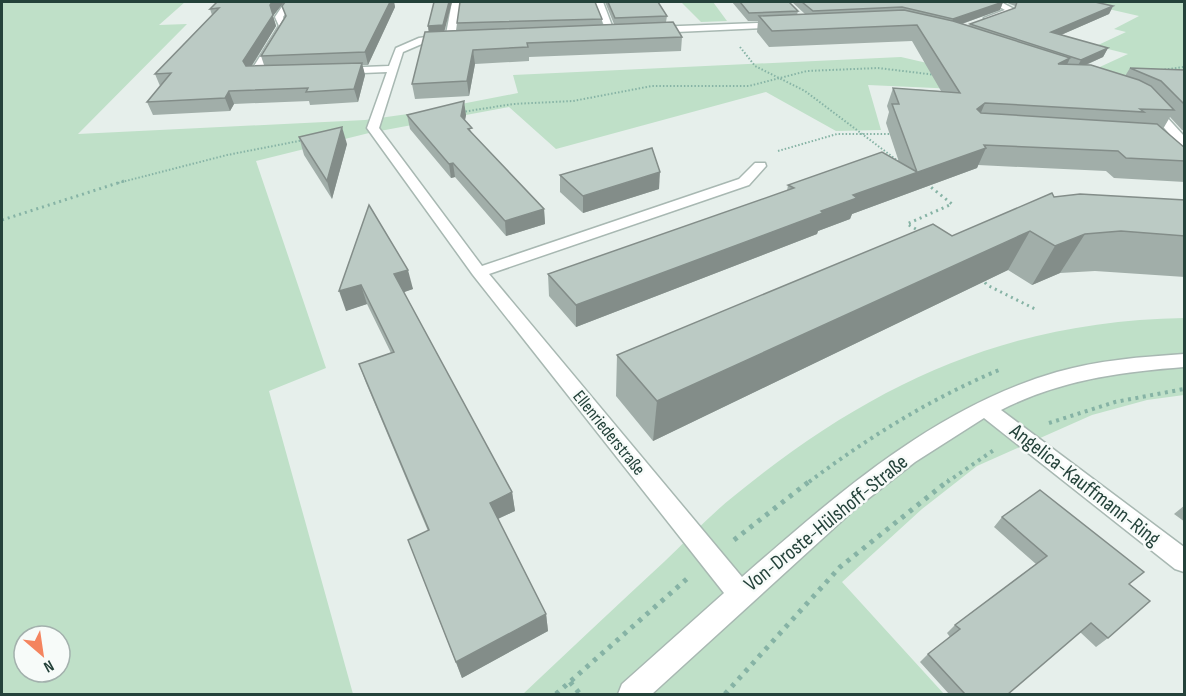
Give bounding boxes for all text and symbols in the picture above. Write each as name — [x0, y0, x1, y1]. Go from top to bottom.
street label: Ellenriederstraße — [568, 386, 650, 480]
street label: Angelica-Kauffmann-Ring — [1004, 418, 1165, 551]
street label: Von-Droste-Hülshoff-Straße — [739, 449, 913, 597]
north arrow — [12, 624, 72, 684]
text: N — [40, 655, 57, 676]

